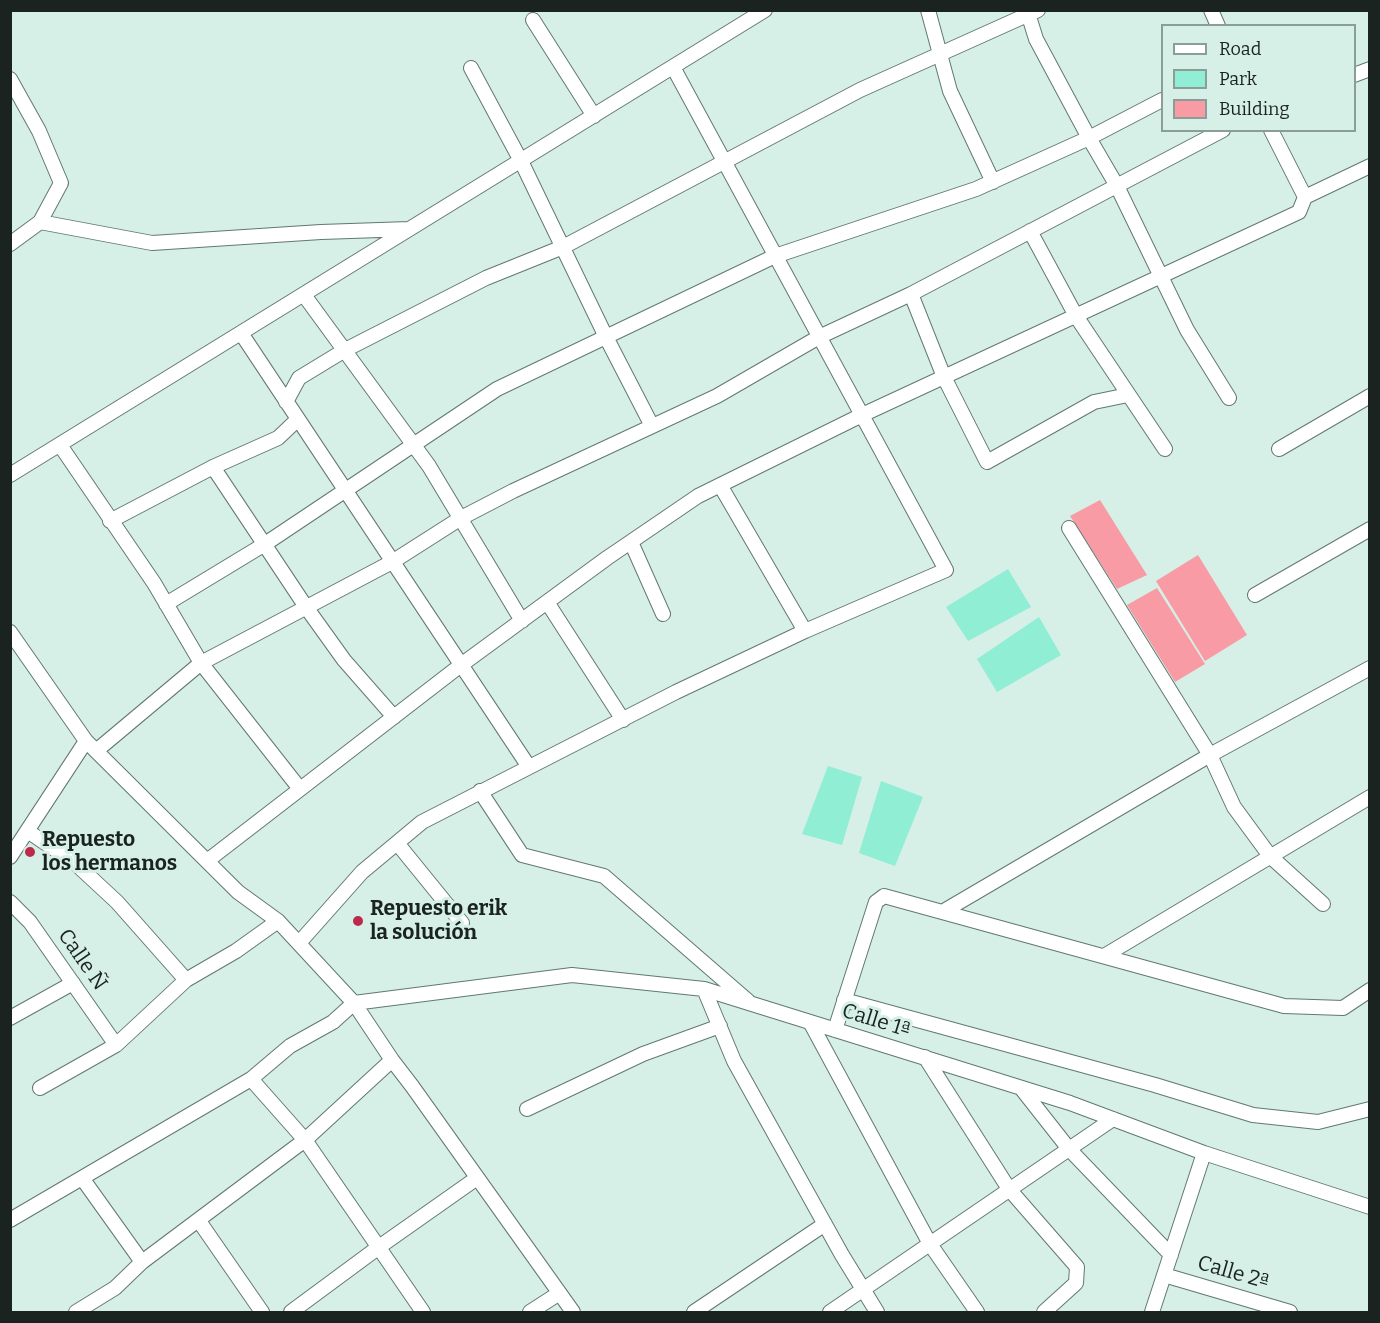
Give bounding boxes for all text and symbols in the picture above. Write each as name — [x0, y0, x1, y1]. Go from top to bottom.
legend — [1161, 24, 1356, 132]
text: Road — [1219, 38, 1261, 60]
text: Park — [1219, 68, 1257, 90]
text: Building — [1219, 98, 1290, 120]
place label: Repuesto los hermanos — [42, 827, 177, 877]
marker: Repuesto los hermanos — [23, 845, 37, 859]
place label: Repuesto erik la solución — [370, 896, 507, 946]
marker: Repuesto erik la solución — [351, 914, 365, 928]
street label: Calle Ñ — [52, 925, 112, 995]
street label: Calle 1ª — [839, 999, 913, 1043]
street label: Calle 2ª — [1194, 1251, 1272, 1295]

